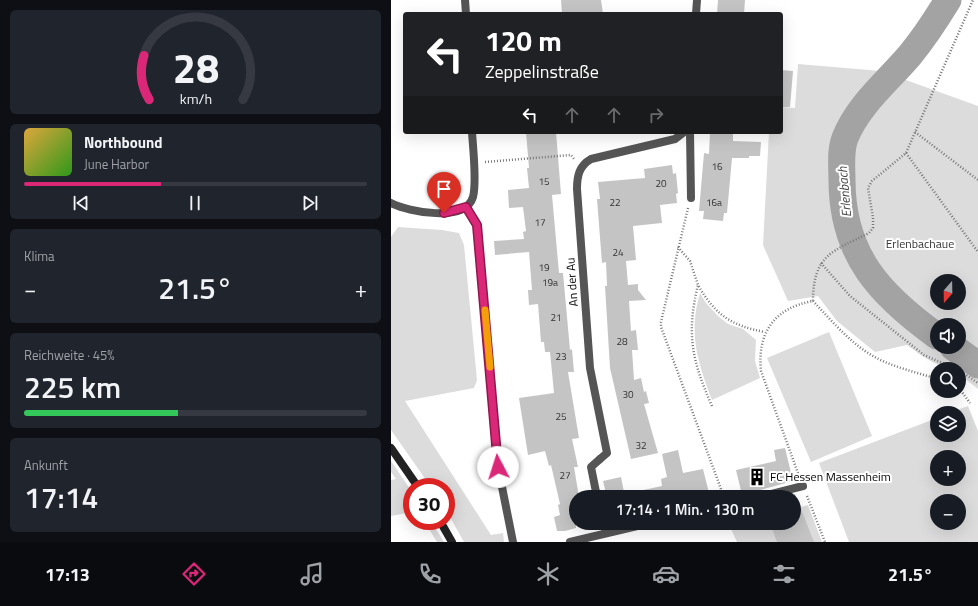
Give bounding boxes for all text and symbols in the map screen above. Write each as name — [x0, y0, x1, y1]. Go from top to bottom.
text: 120 m — [485, 19, 562, 62]
icon: left — [419, 28, 471, 80]
text: 28 — [172, 36, 219, 99]
text: Zeppelinstraße — [485, 58, 599, 85]
text: km/h — [179, 88, 212, 110]
icon: left — [519, 104, 541, 126]
icon: ahead — [561, 104, 583, 126]
icon: ahead — [603, 104, 625, 126]
icon: right — [645, 104, 667, 126]
text: Northbound — [84, 131, 163, 154]
text: June Harbor — [84, 154, 149, 174]
house number: 16 — [711, 159, 723, 174]
water label: Erlenbach — [832, 165, 856, 218]
pin — [427, 172, 461, 213]
house number: 15 — [538, 174, 550, 189]
house number: 20 — [655, 176, 667, 191]
icon: arrive — [433, 178, 455, 200]
icon: previous — [70, 192, 92, 214]
icon: pause — [184, 192, 206, 214]
icon: next — [299, 192, 321, 214]
house number: 22 — [609, 195, 621, 210]
house number: 16a — [706, 195, 722, 210]
house number: 17 — [534, 215, 546, 230]
park label: Erlenbachaue — [886, 234, 954, 253]
house number: 24 — [612, 245, 624, 260]
text: Klima — [24, 246, 55, 266]
street label: An der Au — [560, 257, 583, 307]
house number: 19 — [538, 260, 550, 275]
text: 21.5° — [158, 265, 233, 311]
text: − — [24, 272, 36, 306]
text: + — [355, 272, 367, 306]
north arrow — [930, 274, 966, 310]
map controls — [930, 274, 966, 530]
house number: 19a — [542, 275, 558, 290]
house number: 21 — [550, 310, 562, 325]
button: sound — [930, 318, 966, 354]
house number: 28 — [616, 334, 628, 349]
text: Reichweite · 45% — [24, 345, 115, 365]
house number: 23 — [555, 349, 567, 364]
button: search — [930, 362, 966, 398]
text: 225 km — [24, 364, 121, 410]
house number: 30 — [622, 387, 634, 402]
button: layers — [930, 406, 966, 442]
house number: 25 — [555, 409, 567, 424]
house number: 32 — [635, 438, 647, 453]
position arrow — [477, 446, 519, 488]
button: + — [930, 450, 966, 486]
text: Ankunft — [24, 455, 68, 475]
building icon: FC Hessen Massenheim — [747, 467, 767, 487]
place label: FC Hessen Massenheim — [770, 467, 891, 486]
house number: 27 — [559, 468, 571, 483]
text: 17:14 — [24, 474, 98, 520]
speed limit sign: 30 — [403, 478, 455, 530]
button: − — [930, 494, 966, 530]
text: 17:14 · 1 Min. · 130 m — [616, 498, 754, 521]
icon: directions — [180, 560, 208, 588]
icon: music — [298, 560, 326, 588]
icon: phone — [416, 560, 444, 588]
icon: climate — [534, 560, 562, 588]
icon: car — [652, 560, 680, 588]
icon: filters — [770, 560, 798, 588]
text: 17:13 — [45, 561, 90, 588]
text: 21.5° — [888, 561, 933, 588]

